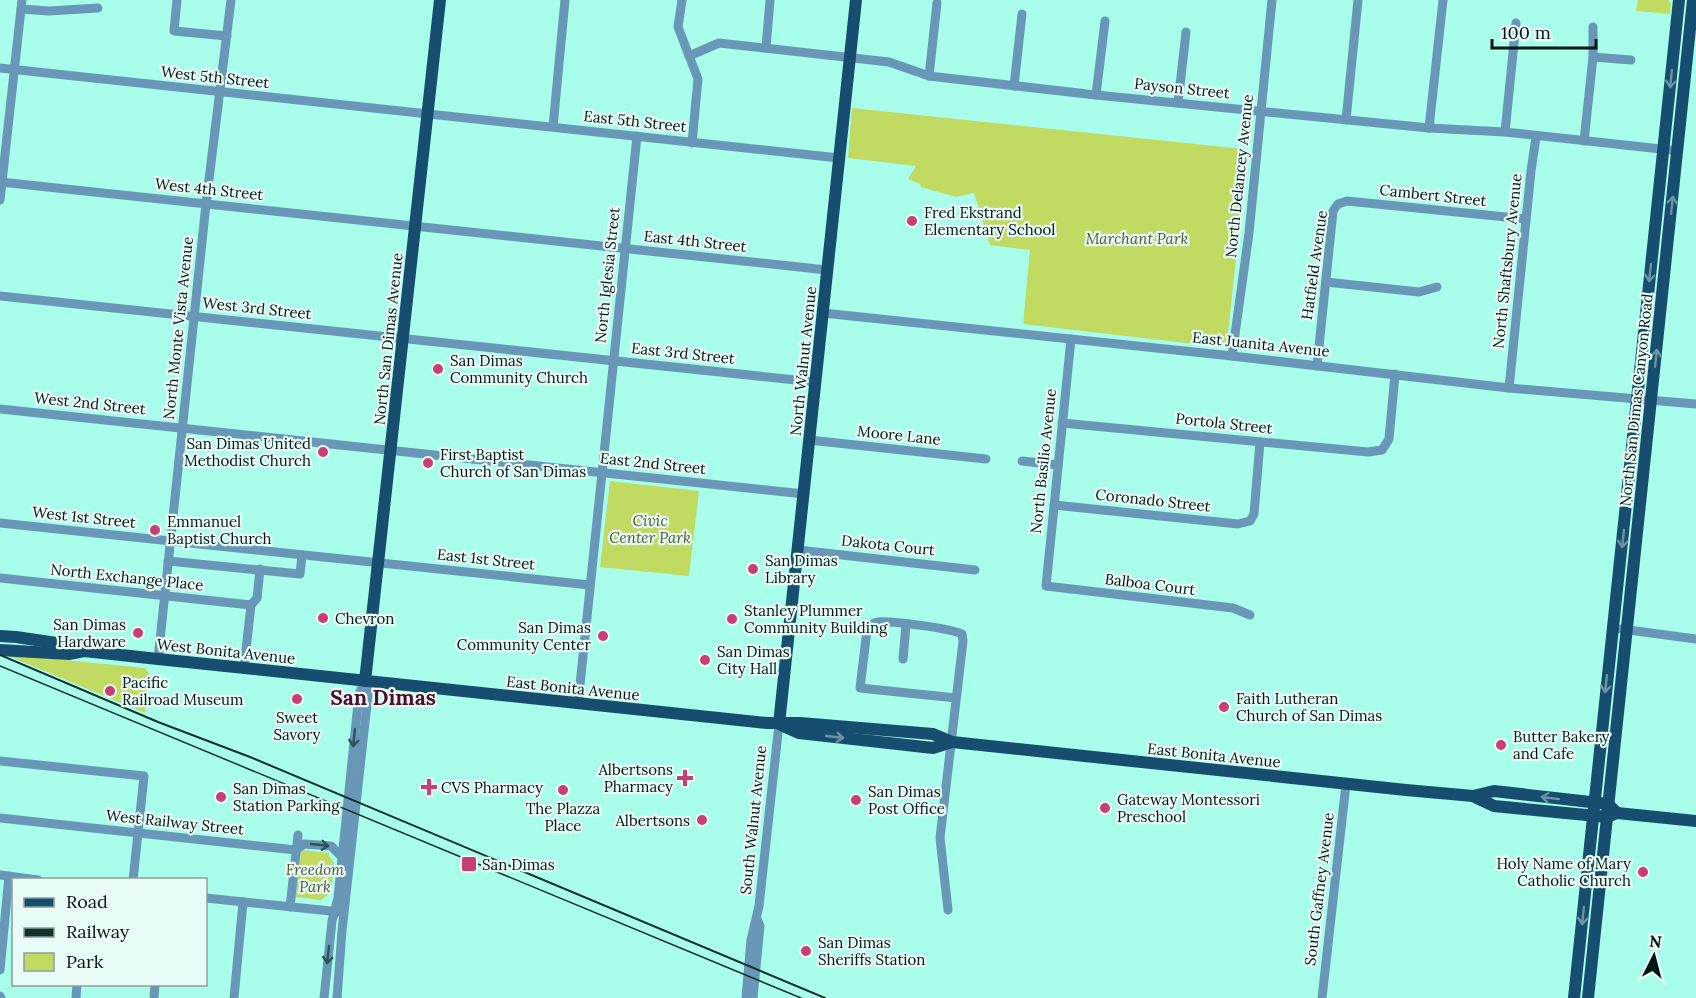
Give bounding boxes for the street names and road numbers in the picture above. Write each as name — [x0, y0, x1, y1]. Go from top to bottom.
street label: West 5th Street — [160, 62, 270, 92]
street label: Payson Street — [1133, 74, 1231, 102]
street label: North Delancey Avenue — [1221, 93, 1257, 259]
street label: East 5th Street — [583, 106, 688, 136]
street label: North Shaftsbury Avenue — [1488, 173, 1526, 349]
street label: West 4th Street — [154, 174, 264, 204]
street label: Cambert Street — [1379, 180, 1488, 210]
street label: North Iglesia Street — [590, 206, 624, 344]
street label: Hatfield Avenue — [1297, 209, 1331, 321]
street label: East 4th Street — [643, 226, 747, 256]
street label: North Monte Vista Avenue — [159, 236, 197, 420]
street label: North San Dimas Avenue — [370, 252, 406, 426]
street label: North Walnut Avenue — [786, 285, 820, 437]
street label: West 3rd Street — [202, 293, 313, 323]
street label: North San Dimas Canyon Road — [1615, 293, 1657, 507]
street label: East Juanita Avenue — [1191, 327, 1331, 361]
street label: East 3rd Street — [630, 338, 736, 368]
street label: West 2nd Street — [33, 388, 147, 418]
street label: North Basilio Avenue — [1026, 388, 1060, 534]
street label: Portola Street — [1175, 408, 1274, 438]
street label: Moore Lane — [856, 421, 942, 449]
street label: East 2nd Street — [599, 448, 707, 478]
street label: Coronado Street — [1095, 485, 1212, 516]
street label: West 1st Street — [31, 502, 137, 532]
street label: Dakota Court — [840, 531, 936, 559]
street label: East 1st Street — [436, 544, 536, 574]
street label: North Exchange Place — [50, 560, 204, 594]
street label: Balboa Court — [1104, 569, 1196, 599]
street label: West Bonita Avenue — [156, 634, 296, 668]
street label: East Bonita Avenue — [505, 672, 641, 704]
street label: East Bonita Avenue — [1146, 739, 1282, 771]
street label: South Walnut Avenue — [736, 744, 770, 896]
street label: West Railway Street — [105, 805, 245, 839]
street label: South Gaffney Avenue — [1300, 811, 1338, 967]

